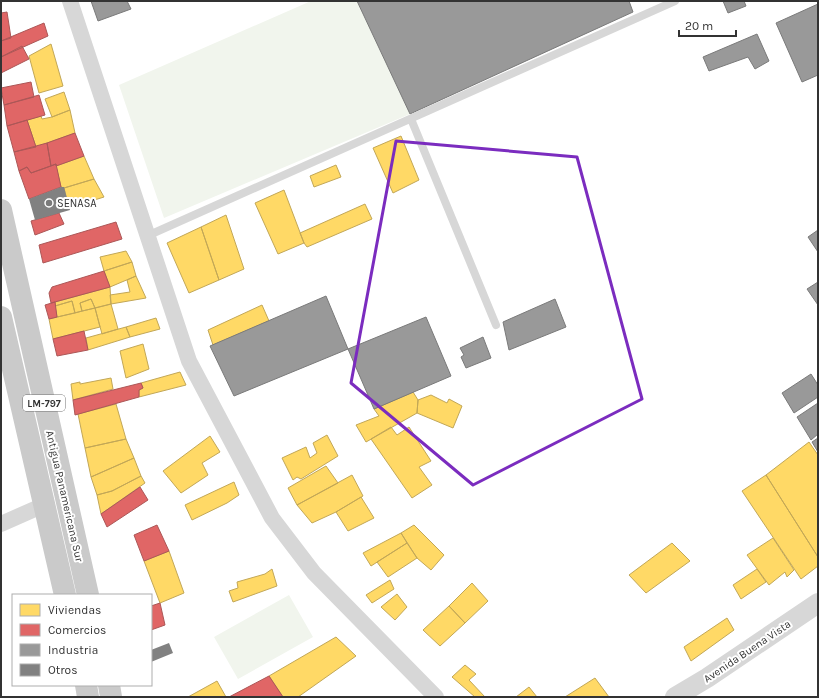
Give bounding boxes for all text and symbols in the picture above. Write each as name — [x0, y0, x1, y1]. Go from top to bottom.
scale bar — [679, 12, 736, 38]
text: 20 m — [685, 19, 713, 33]
place label: SENASA — [57, 197, 97, 210]
marker: SENASA — [44, 198, 54, 208]
road number: LM-797 — [23, 395, 65, 411]
street label: Antigua Panamericana Sur — [43, 429, 86, 563]
legend — [12, 594, 152, 686]
text: Viviendas — [48, 603, 101, 617]
street label: Avenida Buena Vista — [701, 617, 793, 685]
text: Comercios — [48, 623, 106, 637]
text: Industria — [48, 643, 98, 657]
text: Otros — [48, 663, 77, 677]

